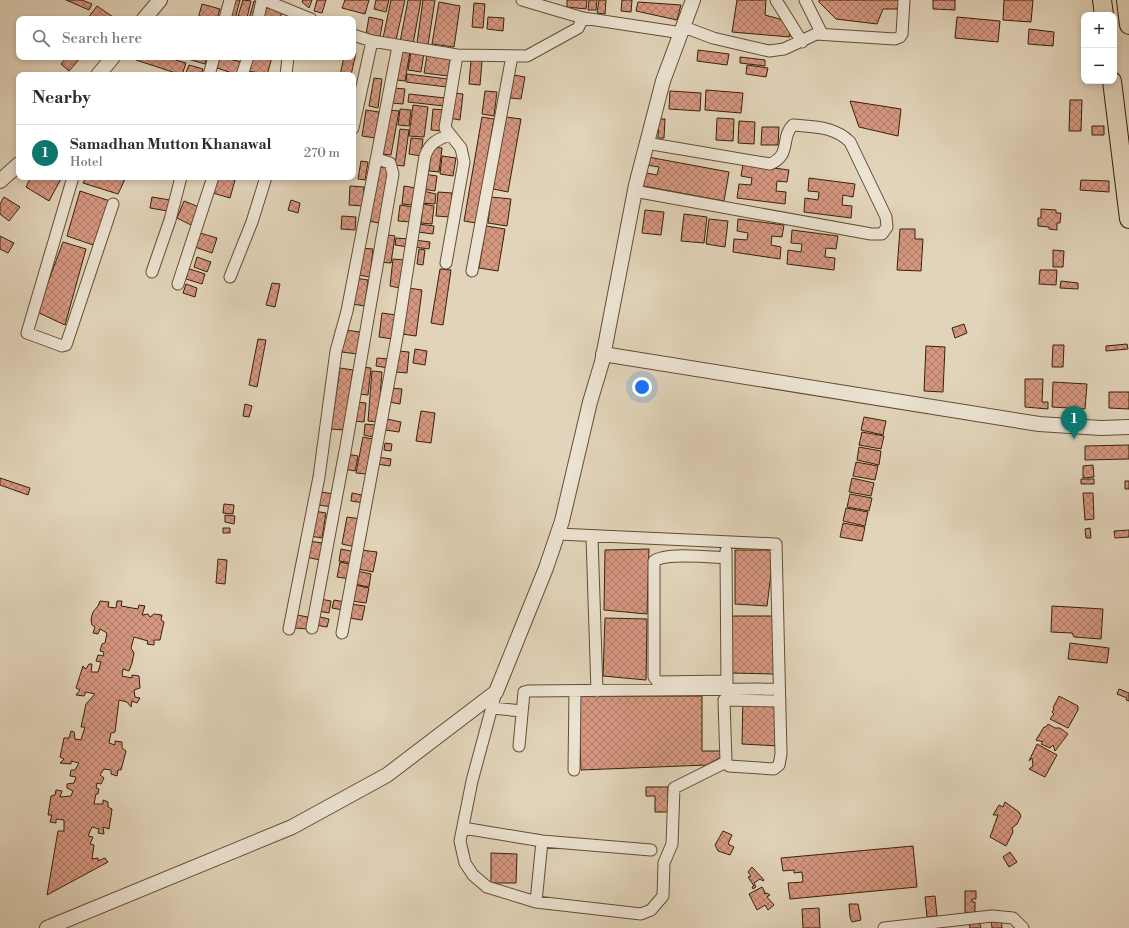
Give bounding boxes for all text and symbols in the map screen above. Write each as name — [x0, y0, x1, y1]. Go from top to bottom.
map controls — [1081, 12, 1117, 84]
button: + — [1081, 12, 1117, 48]
search box — [16, 16, 356, 60]
icon: search — [30, 27, 52, 49]
text: Search here — [62, 29, 142, 48]
button: − — [1081, 48, 1117, 84]
text: Nearby — [32, 87, 91, 109]
text: Samadhan Mutton Khanawal — [70, 135, 272, 154]
text: 1 — [42, 145, 48, 161]
text: 270 m — [304, 145, 340, 161]
text: Hotel — [70, 154, 103, 170]
your location — [632, 377, 652, 397]
pin: 1 — [1061, 406, 1087, 439]

